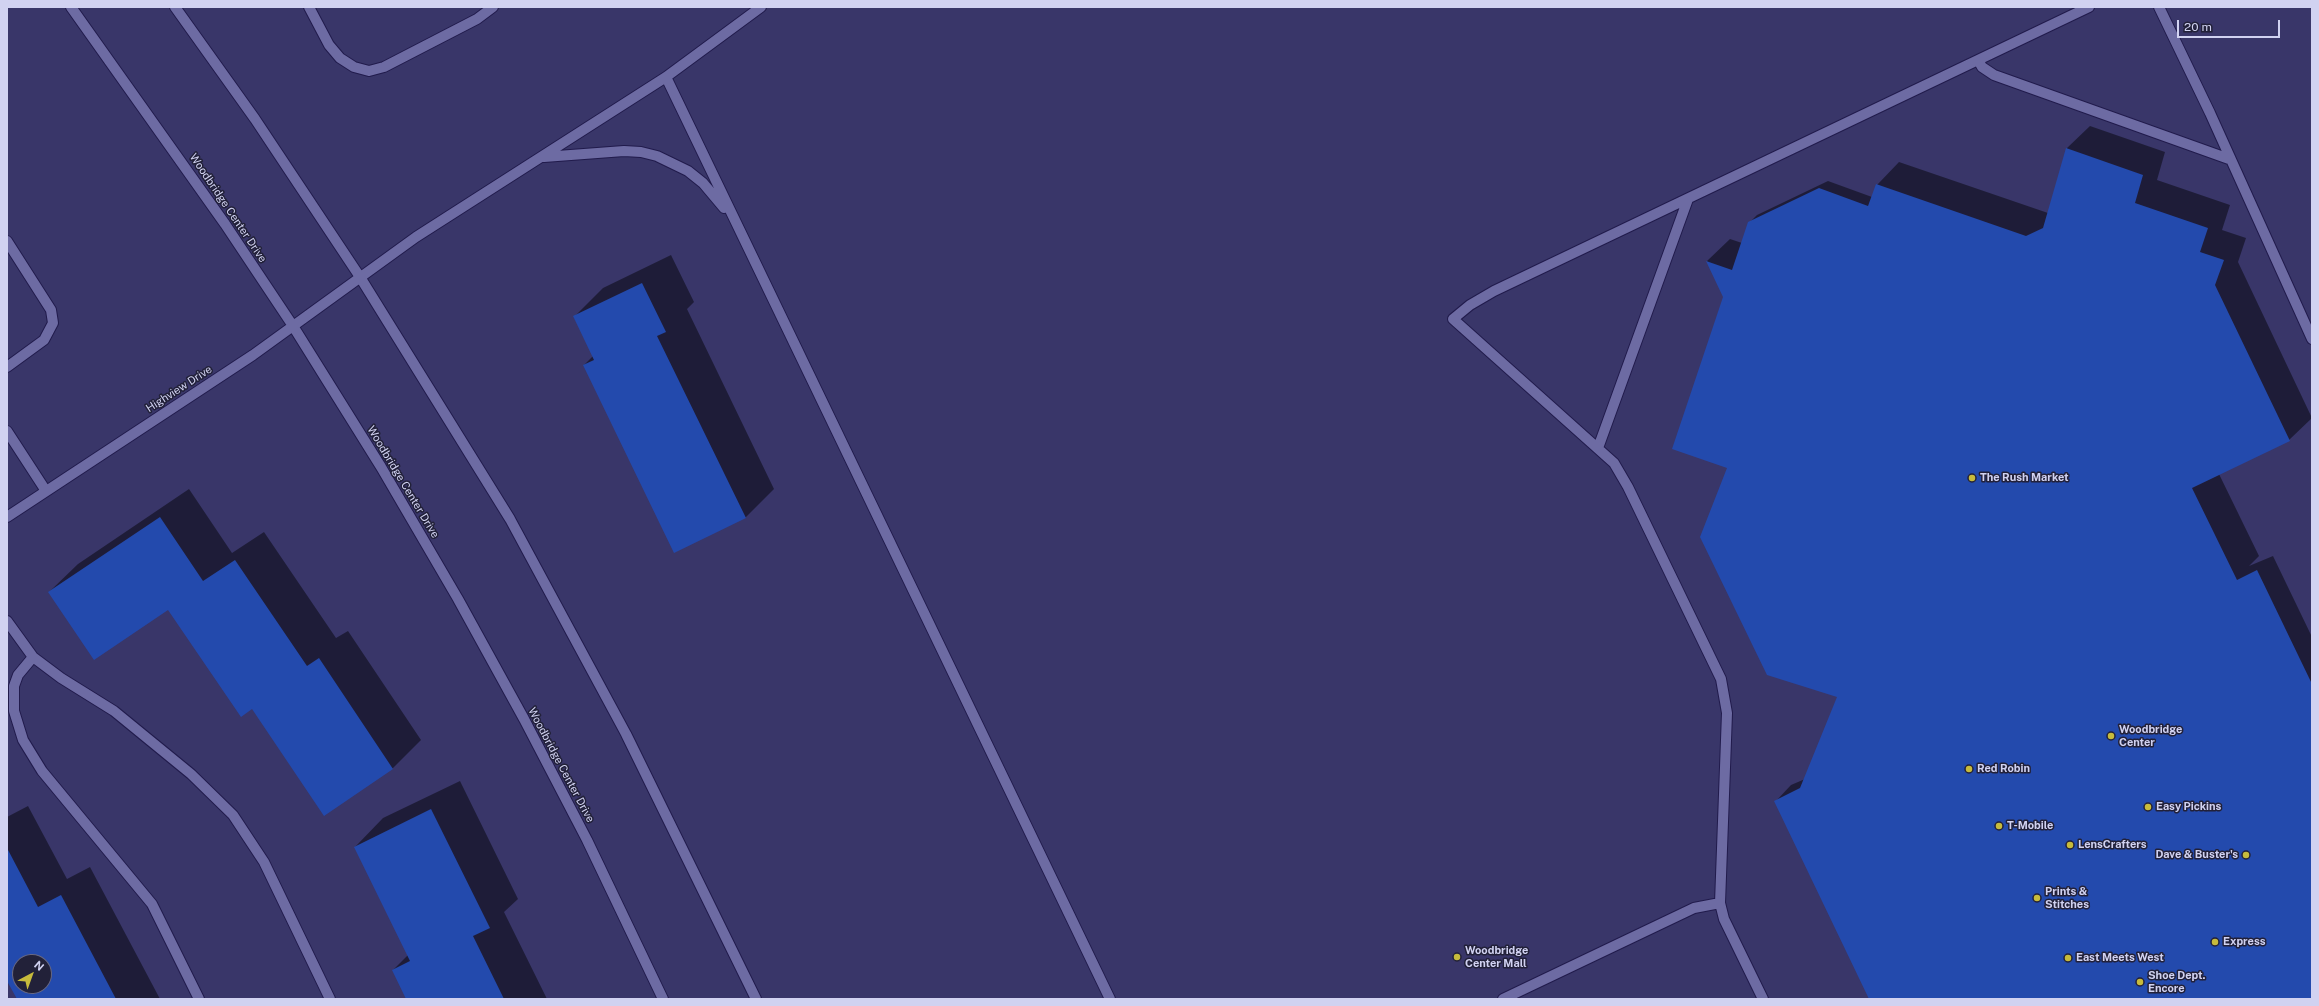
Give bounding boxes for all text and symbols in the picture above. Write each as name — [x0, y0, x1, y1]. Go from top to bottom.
scale bar — [2179, 12, 2282, 38]
text: 20 m — [2184, 20, 2212, 34]
street label: Woodbridge Center Drive — [187, 151, 269, 265]
street label: Highview Drive — [143, 363, 215, 415]
street label: Woodbridge Center Drive — [364, 424, 442, 540]
place label: The Rush Market — [1980, 471, 2069, 485]
marker: The Rush Market — [1967, 473, 1977, 483]
street label: Woodbridge Center Drive — [525, 705, 597, 825]
place label: Woodbridge Center — [2119, 723, 2182, 749]
marker: Woodbridge Center — [2106, 731, 2116, 741]
place label: Red Robin — [1977, 762, 2030, 776]
marker: Red Robin — [1964, 764, 1974, 774]
place label: Easy Pickins — [2156, 800, 2221, 814]
marker: Easy Pickins — [2143, 802, 2153, 812]
place label: T-Mobile — [2007, 819, 2053, 833]
marker: T-Mobile — [1994, 821, 2004, 831]
place label: LensCrafters — [2078, 838, 2147, 852]
marker: LensCrafters — [2065, 840, 2075, 850]
place label: Dave & Buster's — [2155, 848, 2238, 862]
marker: Dave & Buster's — [2241, 850, 2251, 860]
place label: Prints & Stitches — [2045, 885, 2089, 911]
marker: Prints & Stitches — [2032, 893, 2042, 903]
place label: Express — [2223, 935, 2265, 949]
marker: Express — [2210, 937, 2220, 947]
place label: Woodbridge Center Mall — [1465, 944, 1528, 970]
place label: East Meets West — [2076, 951, 2164, 965]
marker: Woodbridge Center Mall — [1452, 952, 1462, 962]
marker: East Meets West — [2063, 953, 2073, 963]
north arrow — [12, 954, 52, 994]
text: N — [32, 958, 46, 973]
place label: Shoe Dept. Encore — [2148, 969, 2206, 995]
marker: Shoe Dept. Encore — [2135, 977, 2145, 987]

